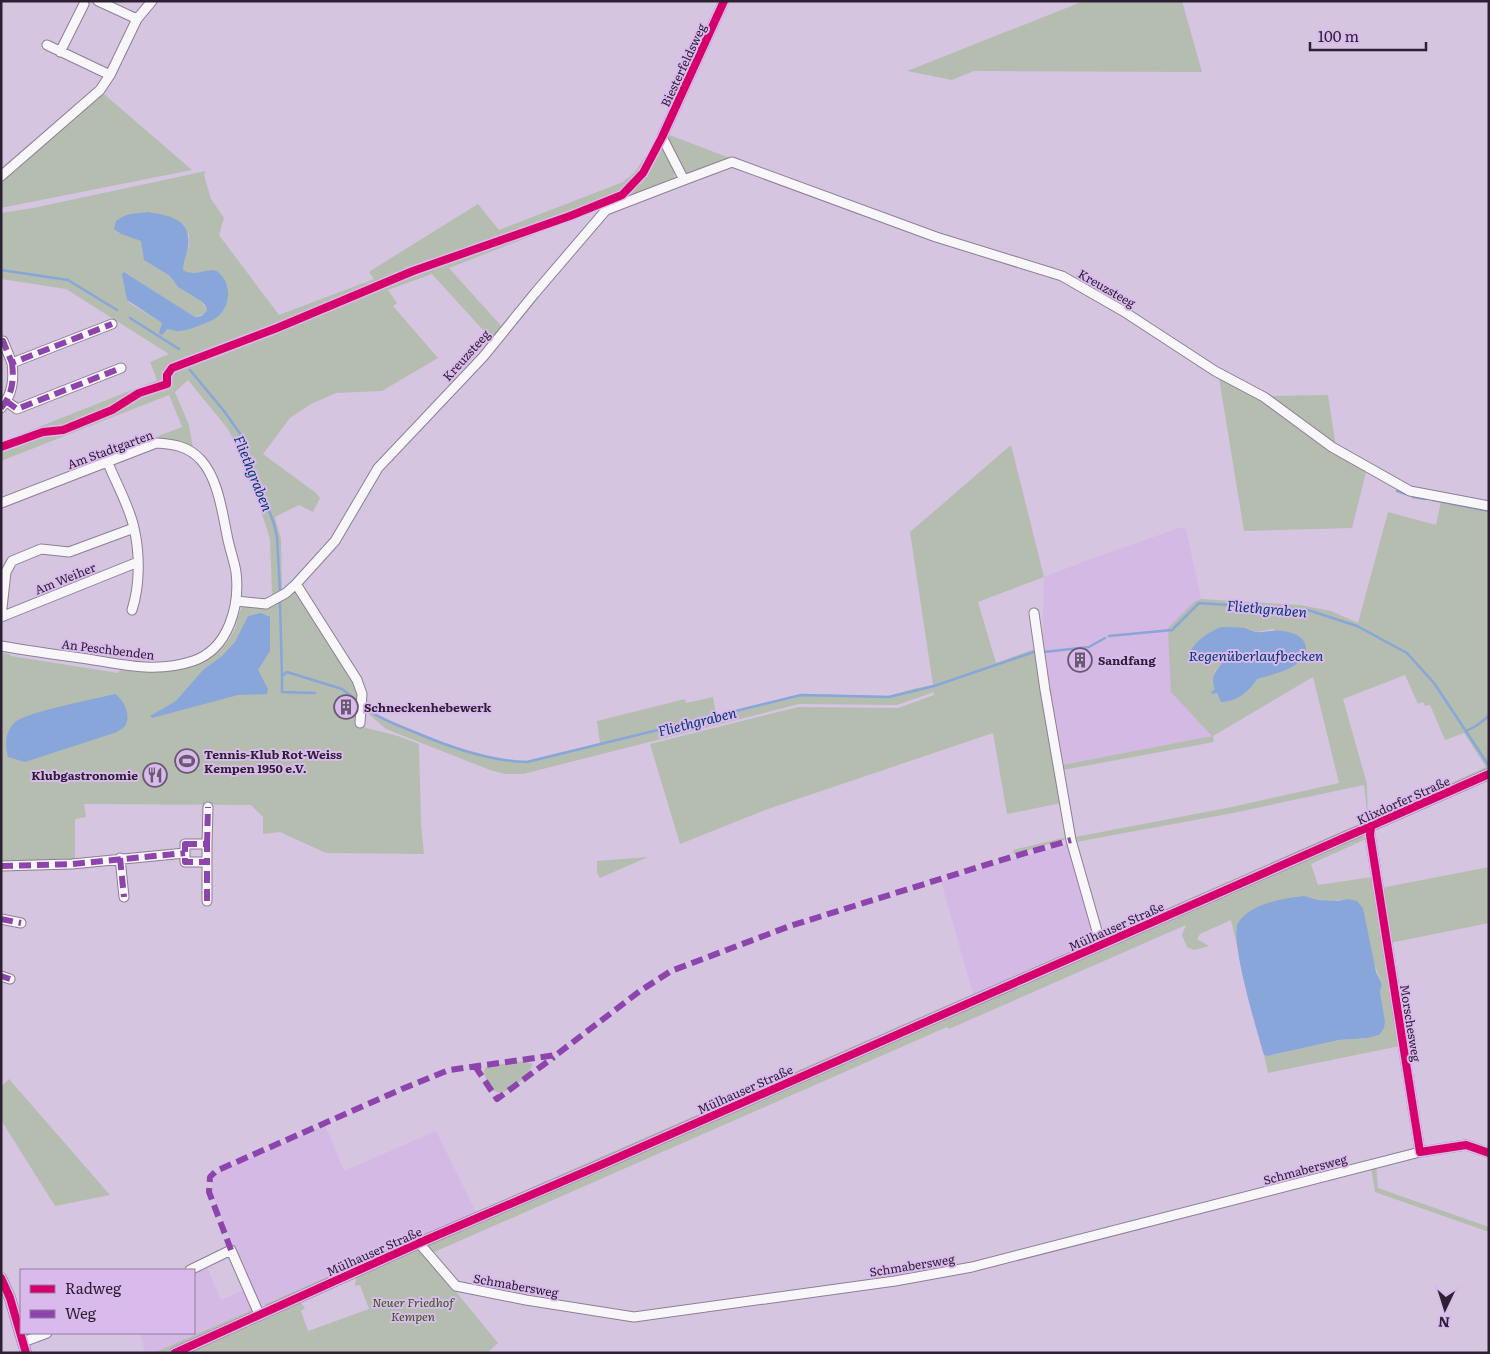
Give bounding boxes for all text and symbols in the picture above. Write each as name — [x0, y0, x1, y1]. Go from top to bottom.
street label: Biesterfeldsweg — [656, 20, 710, 110]
scale bar — [1310, 20, 1426, 52]
text: 100 m — [1318, 24, 1359, 47]
street label: Kreuzsteeg — [1075, 264, 1139, 312]
street label: Kreuzsteeg — [438, 325, 494, 385]
street label: Am Stadtgarten — [64, 425, 156, 473]
water label: Fliethgraben — [230, 432, 279, 515]
street label: Am Weiher — [32, 557, 99, 598]
water label: Fliethgraben — [1226, 595, 1308, 622]
street label: An Peschbenden — [60, 634, 156, 664]
water label: Regenüberlaufbecken — [1189, 645, 1324, 665]
building icon: Sandfang — [1067, 647, 1093, 673]
place label: Sandfang — [1098, 651, 1156, 669]
building icon: Schneckenhebewerk — [333, 694, 359, 720]
place label: Schneckenhebewerk — [364, 698, 492, 716]
water label: Fliethgraben — [656, 701, 739, 740]
place label: Tennis-Klub Rot-Weiss Kempen 1950 e.V. — [204, 745, 342, 777]
sports icon: Tennis-Klub Rot-Weiss Kempen 1950 e.V. — [174, 748, 200, 774]
restaurant icon: Klubgastronomie — [142, 762, 168, 788]
place label: Klubgastronomie — [31, 766, 138, 784]
street label: Klixdorfer Straße — [1353, 771, 1453, 829]
street label: Mülhauser Straße — [1065, 897, 1167, 955]
street label: Morschesweg — [1396, 983, 1426, 1063]
street label: Mülhauser Straße — [694, 1060, 796, 1118]
street label: Schmabersweg — [1261, 1149, 1349, 1189]
street label: Mülhauser Straße — [323, 1222, 425, 1280]
street label: Schmabersweg — [868, 1249, 956, 1281]
legend — [20, 1269, 195, 1334]
street label: Schmabersweg — [472, 1269, 560, 1301]
text: Radweg — [65, 1276, 122, 1299]
north arrow — [1420, 1284, 1470, 1334]
park label: Neuer Friedhof Kempen — [372, 1293, 455, 1325]
text: Weg — [65, 1301, 97, 1324]
text: N — [1437, 1313, 1451, 1333]

